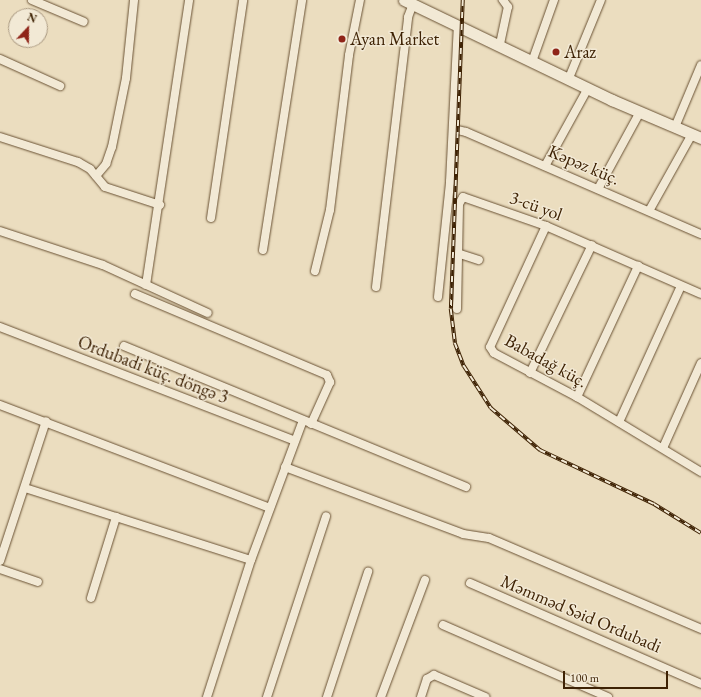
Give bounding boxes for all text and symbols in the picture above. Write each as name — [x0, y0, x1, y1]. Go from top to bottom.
north arrow — [8, 8, 48, 48]
text: N — [25, 10, 39, 26]
place label: Ayan Market — [350, 28, 439, 50]
marker: Ayan Market — [337, 34, 347, 44]
place label: Araz — [564, 41, 596, 63]
marker: Araz — [551, 47, 561, 57]
street label: Kəpəz küç. — [545, 140, 623, 190]
street label: 3-cü yol — [507, 187, 565, 225]
street label: Babadağ küç. — [501, 330, 591, 392]
street label: Ordubadi küç. döngə 3 — [75, 331, 231, 409]
street label: Məmməd Səid Ordubadi — [497, 570, 665, 658]
scale bar — [565, 663, 670, 689]
text: 100 m — [570, 670, 599, 686]

